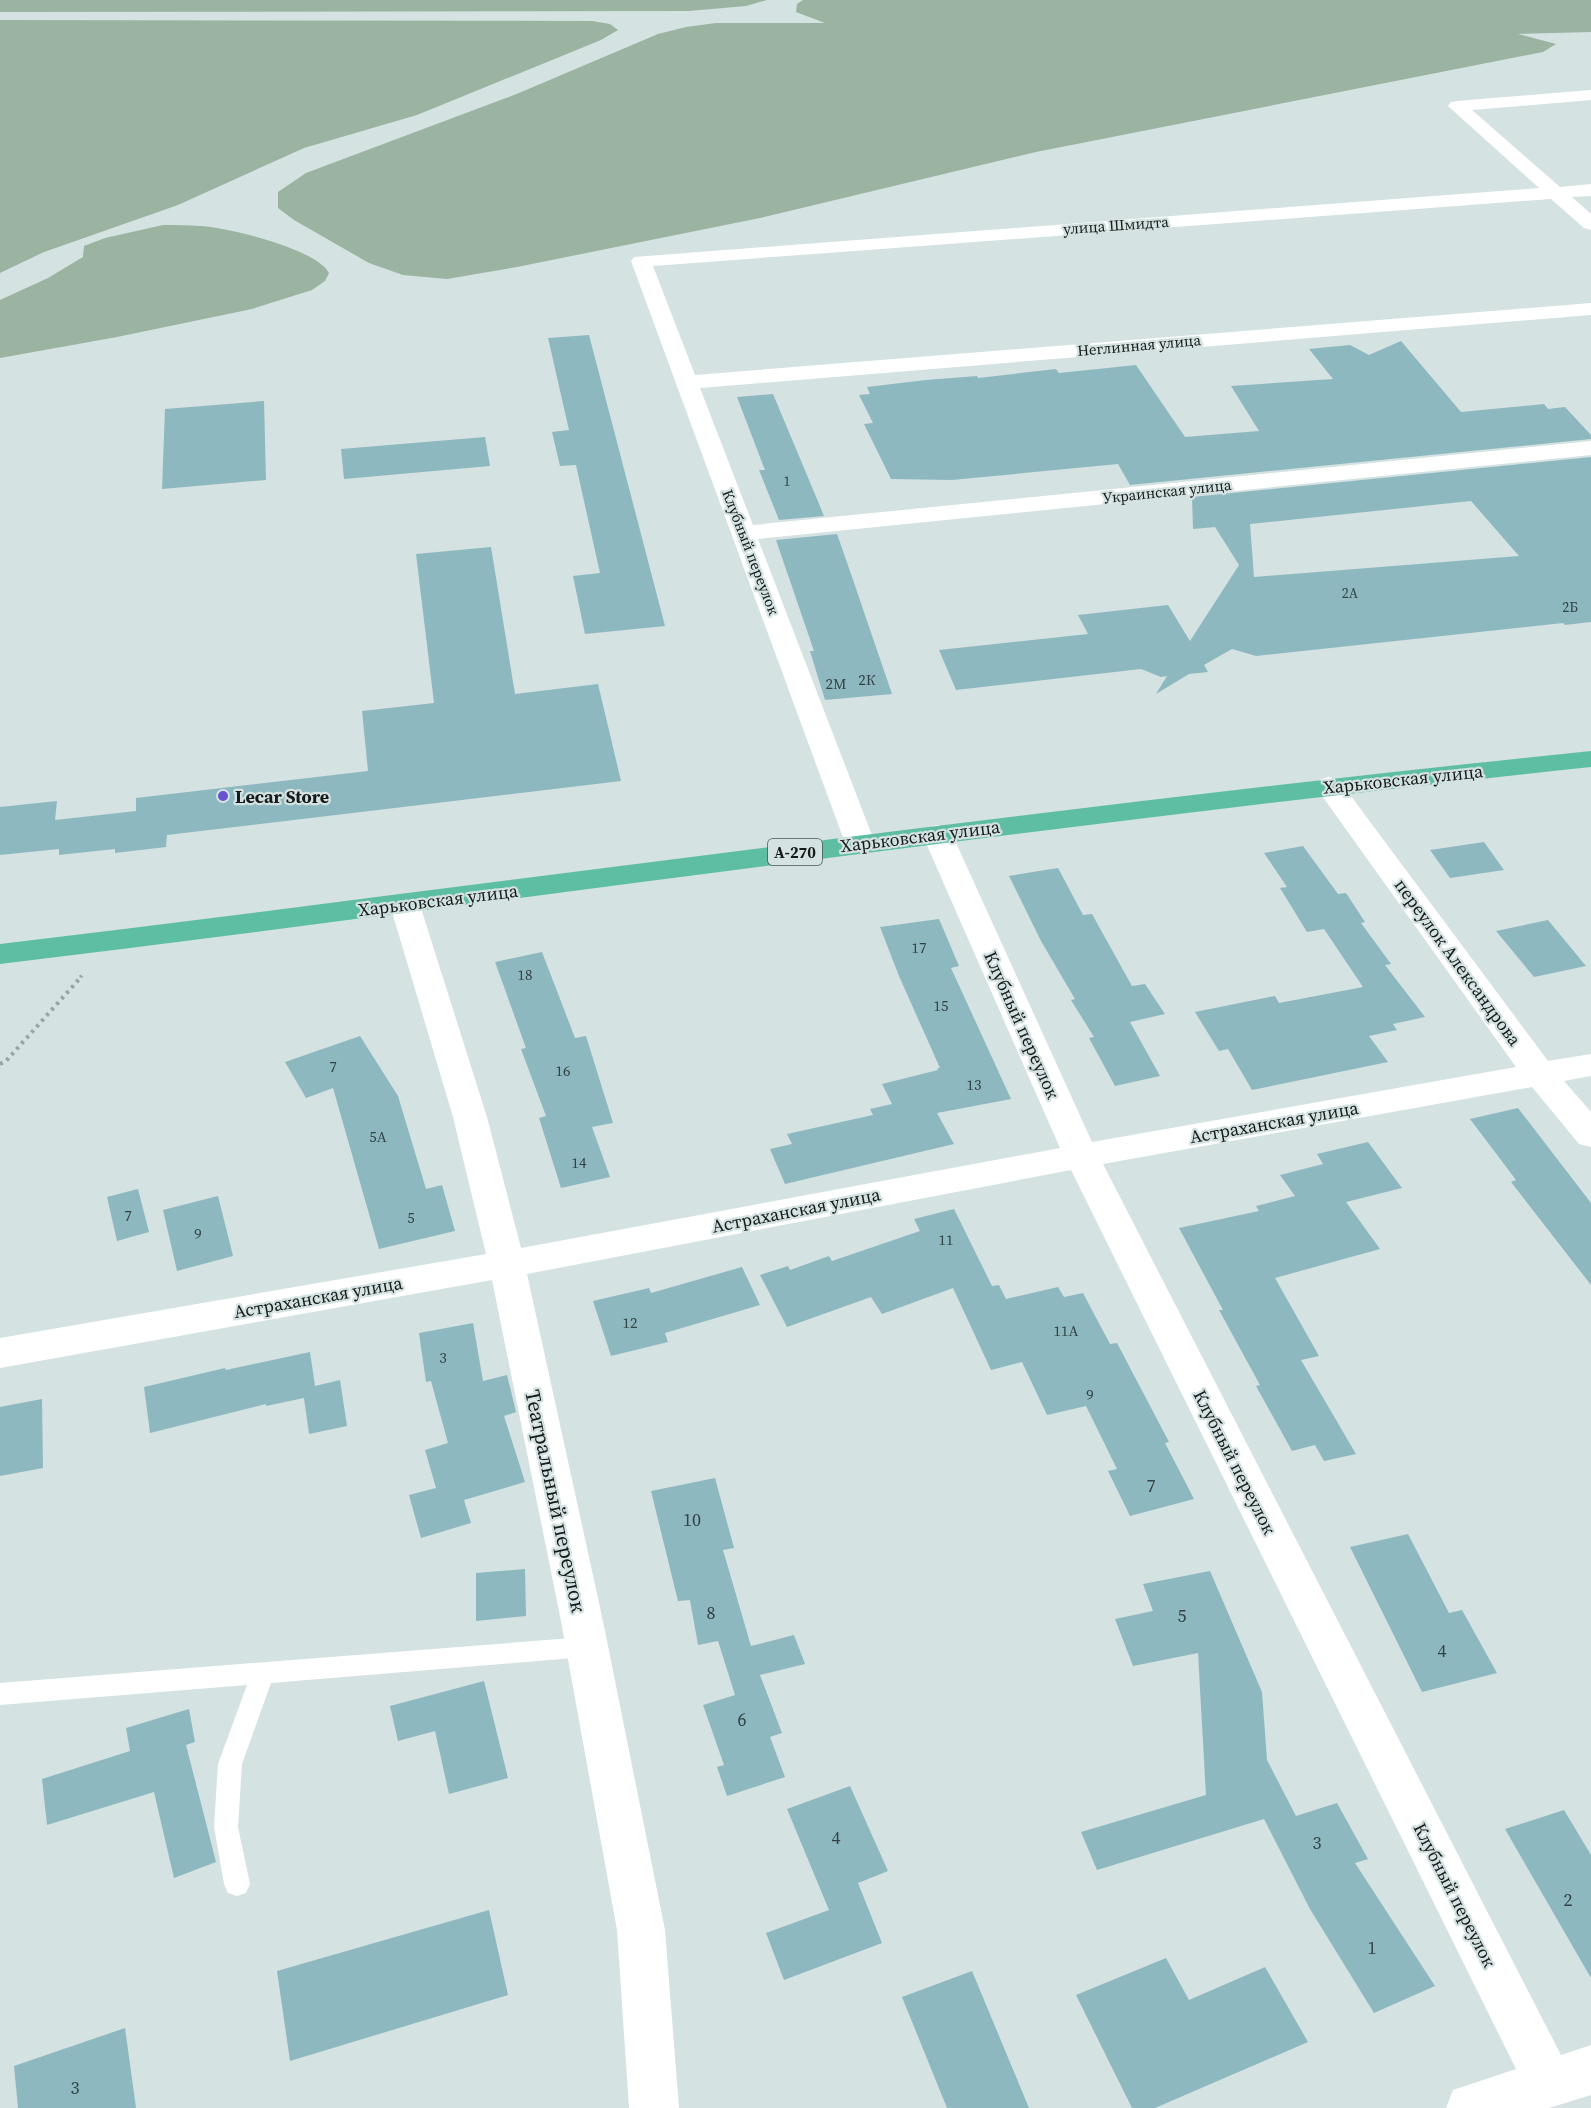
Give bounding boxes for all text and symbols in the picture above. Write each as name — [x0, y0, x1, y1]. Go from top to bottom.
street label: улица Шмидта — [1062, 211, 1170, 239]
street label: Неглинная улица — [1076, 329, 1202, 361]
house number: 1 — [784, 471, 791, 491]
street label: Украинская улица — [1102, 474, 1233, 508]
street label: Клубный переулок — [717, 486, 785, 618]
house number: 2А — [1342, 583, 1359, 603]
house number: 2Б — [1562, 597, 1578, 617]
house number: 2К — [858, 669, 876, 690]
house number: 2М — [825, 673, 847, 694]
street label: Харьковская улица — [1322, 758, 1485, 800]
place label: Lecar Store — [235, 784, 329, 809]
marker: Lecar Store — [216, 789, 230, 803]
street label: Харьковская улица — [839, 814, 1002, 858]
road number: А-270 — [768, 839, 822, 865]
street label: переулок Александрова — [1389, 873, 1528, 1051]
street label: Харьковская улица — [357, 878, 520, 922]
house number: 17 — [911, 937, 927, 958]
street label: Клубный переулок — [978, 947, 1066, 1103]
house number: 18 — [517, 964, 533, 985]
house number: 15 — [933, 995, 949, 1016]
house number: 7 — [329, 1056, 337, 1077]
house number: 16 — [555, 1060, 571, 1081]
house number: 13 — [966, 1074, 982, 1095]
street label: Астраханская улица — [1188, 1095, 1361, 1149]
house number: 5А — [369, 1126, 387, 1147]
house number: 14 — [571, 1152, 587, 1173]
street label: Астраханская улица — [710, 1181, 883, 1239]
house number: 7 — [124, 1205, 132, 1226]
house number: 5 — [407, 1207, 415, 1228]
house number: 9 — [194, 1223, 202, 1244]
house number: 11 — [938, 1229, 954, 1250]
street label: Астраханская улица — [232, 1270, 405, 1324]
house number: 12 — [622, 1312, 638, 1333]
house number: 11А — [1054, 1320, 1079, 1341]
house number: 3 — [439, 1347, 447, 1368]
house number: 9 — [1086, 1384, 1094, 1405]
street label: Клубный переулок — [1188, 1385, 1282, 1539]
street label: Театральный переулок — [518, 1387, 594, 1615]
house number: 7 — [1147, 1473, 1156, 1498]
house number: 10 — [683, 1507, 701, 1532]
house number: 8 — [707, 1600, 716, 1625]
house number: 5 — [1178, 1603, 1187, 1628]
house number: 4 — [1438, 1638, 1447, 1663]
house number: 6 — [738, 1707, 747, 1732]
street label: Клубный переулок — [1408, 1818, 1502, 1972]
house number: 4 — [832, 1825, 841, 1850]
house number: 3 — [1313, 1830, 1322, 1855]
house number: 2 — [1564, 1887, 1573, 1912]
house number: 1 — [1368, 1935, 1377, 1960]
house number: 3 — [71, 2075, 80, 2100]

